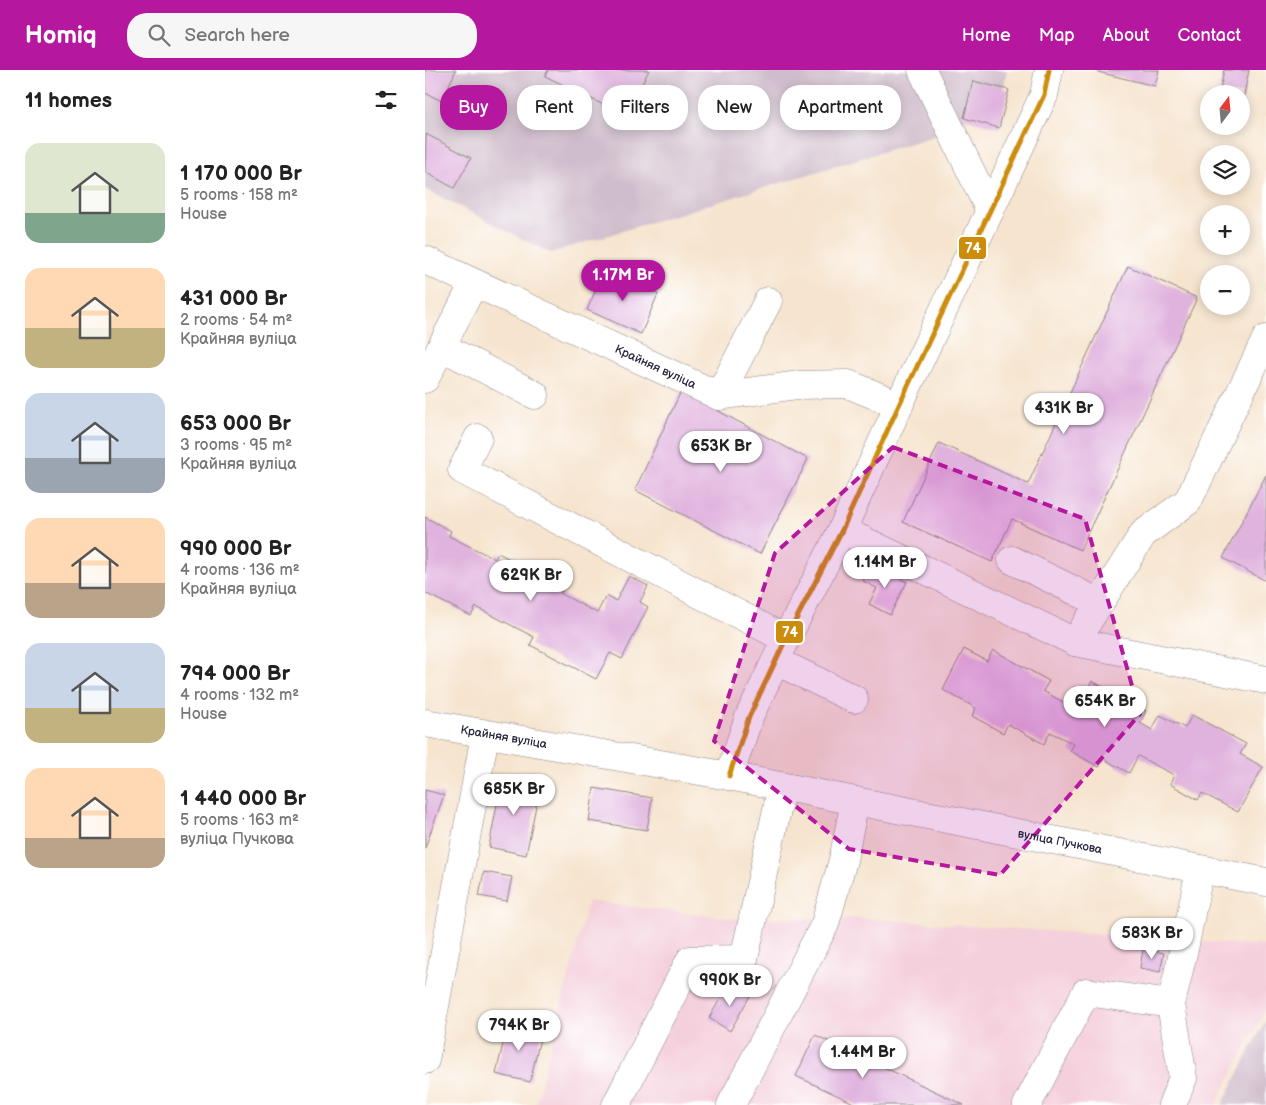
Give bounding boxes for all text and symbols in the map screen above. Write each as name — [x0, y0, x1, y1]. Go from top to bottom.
search box — [127, 13, 477, 58]
text: Homiq — [25, 21, 97, 50]
icon: search — [145, 21, 173, 49]
text: Search here — [185, 24, 290, 47]
text: Home — [962, 25, 1011, 46]
text: Map — [1039, 25, 1075, 46]
text: About — [1103, 25, 1150, 46]
text: Contact — [1178, 25, 1241, 46]
chip: Buy — [440, 85, 507, 130]
chip: Rent — [517, 85, 592, 130]
chip: Filters — [602, 85, 688, 130]
chip: New — [698, 85, 770, 130]
chip: Apartment — [780, 85, 901, 130]
north arrow — [1200, 85, 1250, 135]
map controls — [1200, 85, 1250, 315]
icon: filters — [372, 86, 400, 114]
text: 11 homes — [25, 88, 112, 113]
button: layers — [1200, 145, 1250, 195]
text: 1 170 000 Br — [180, 161, 302, 186]
icon: home — [65, 163, 125, 223]
text: 5 rooms · 158 m² — [180, 186, 298, 205]
text: House — [180, 205, 227, 224]
button: + — [1200, 205, 1250, 255]
line badge: 74 — [958, 236, 987, 260]
text: 74 — [965, 240, 982, 257]
pin: 1.17M Br — [571, 260, 675, 302]
button: − — [1200, 265, 1250, 315]
text: 1.17M Br — [592, 266, 654, 285]
text: 431 000 Br — [180, 286, 287, 311]
icon: home — [65, 288, 125, 348]
text: 2 rooms · 54 m² — [180, 311, 292, 330]
text: Крайняя вуліца — [180, 330, 297, 349]
street label: Крайняя вуліца — [612, 342, 698, 392]
pin: 431K Br — [1018, 392, 1110, 435]
text: 431K Br — [1035, 399, 1093, 418]
text: 653 000 Br — [180, 411, 291, 436]
icon: home — [65, 413, 125, 473]
pin: 653K Br — [675, 430, 767, 473]
text: 3 rooms · 95 m² — [180, 436, 292, 455]
text: 653K Br — [690, 437, 752, 456]
text: Крайняя вуліца — [180, 455, 297, 474]
text: 990 000 Br — [180, 536, 291, 561]
icon: home — [65, 538, 125, 598]
pin: 1.14M Br — [833, 546, 937, 589]
text: 1.14M Br — [854, 553, 916, 572]
pin: 629K Br — [485, 560, 577, 602]
text: 4 rooms · 136 m² — [180, 561, 300, 580]
text: 629K Br — [500, 566, 562, 585]
text: Крайняя вуліца — [180, 580, 297, 599]
line badge: 74 — [775, 620, 804, 644]
text: 74 — [782, 624, 799, 641]
text: 794 000 Br — [180, 661, 290, 686]
icon: home — [65, 663, 125, 723]
text: 4 rooms · 132 m² — [180, 686, 299, 705]
pin: 654K Br — [1059, 686, 1151, 728]
text: 654K Br — [1074, 692, 1136, 711]
text: House — [180, 705, 227, 724]
street label: Крайняя вуліца — [459, 722, 548, 752]
pin: 685K Br — [468, 774, 560, 816]
text: 685K Br — [483, 780, 545, 799]
text: 1 440 000 Br — [180, 786, 306, 811]
icon: home — [65, 788, 125, 848]
text: 5 rooms · 163 m² — [180, 811, 299, 830]
street label: вуліца Пучкова — [1016, 826, 1103, 857]
text: вуліца Пучкова — [180, 830, 294, 849]
pin: 583K Br — [1106, 918, 1198, 960]
text: 583K Br — [1121, 924, 1183, 943]
pin: 990K Br — [684, 964, 776, 1007]
text: 990K Br — [699, 971, 761, 990]
pin: 794K Br — [473, 1010, 565, 1052]
text: 794K Br — [489, 1016, 549, 1035]
pin: 1.44M Br — [811, 1036, 915, 1079]
text: 1.44M Br — [831, 1043, 895, 1062]

